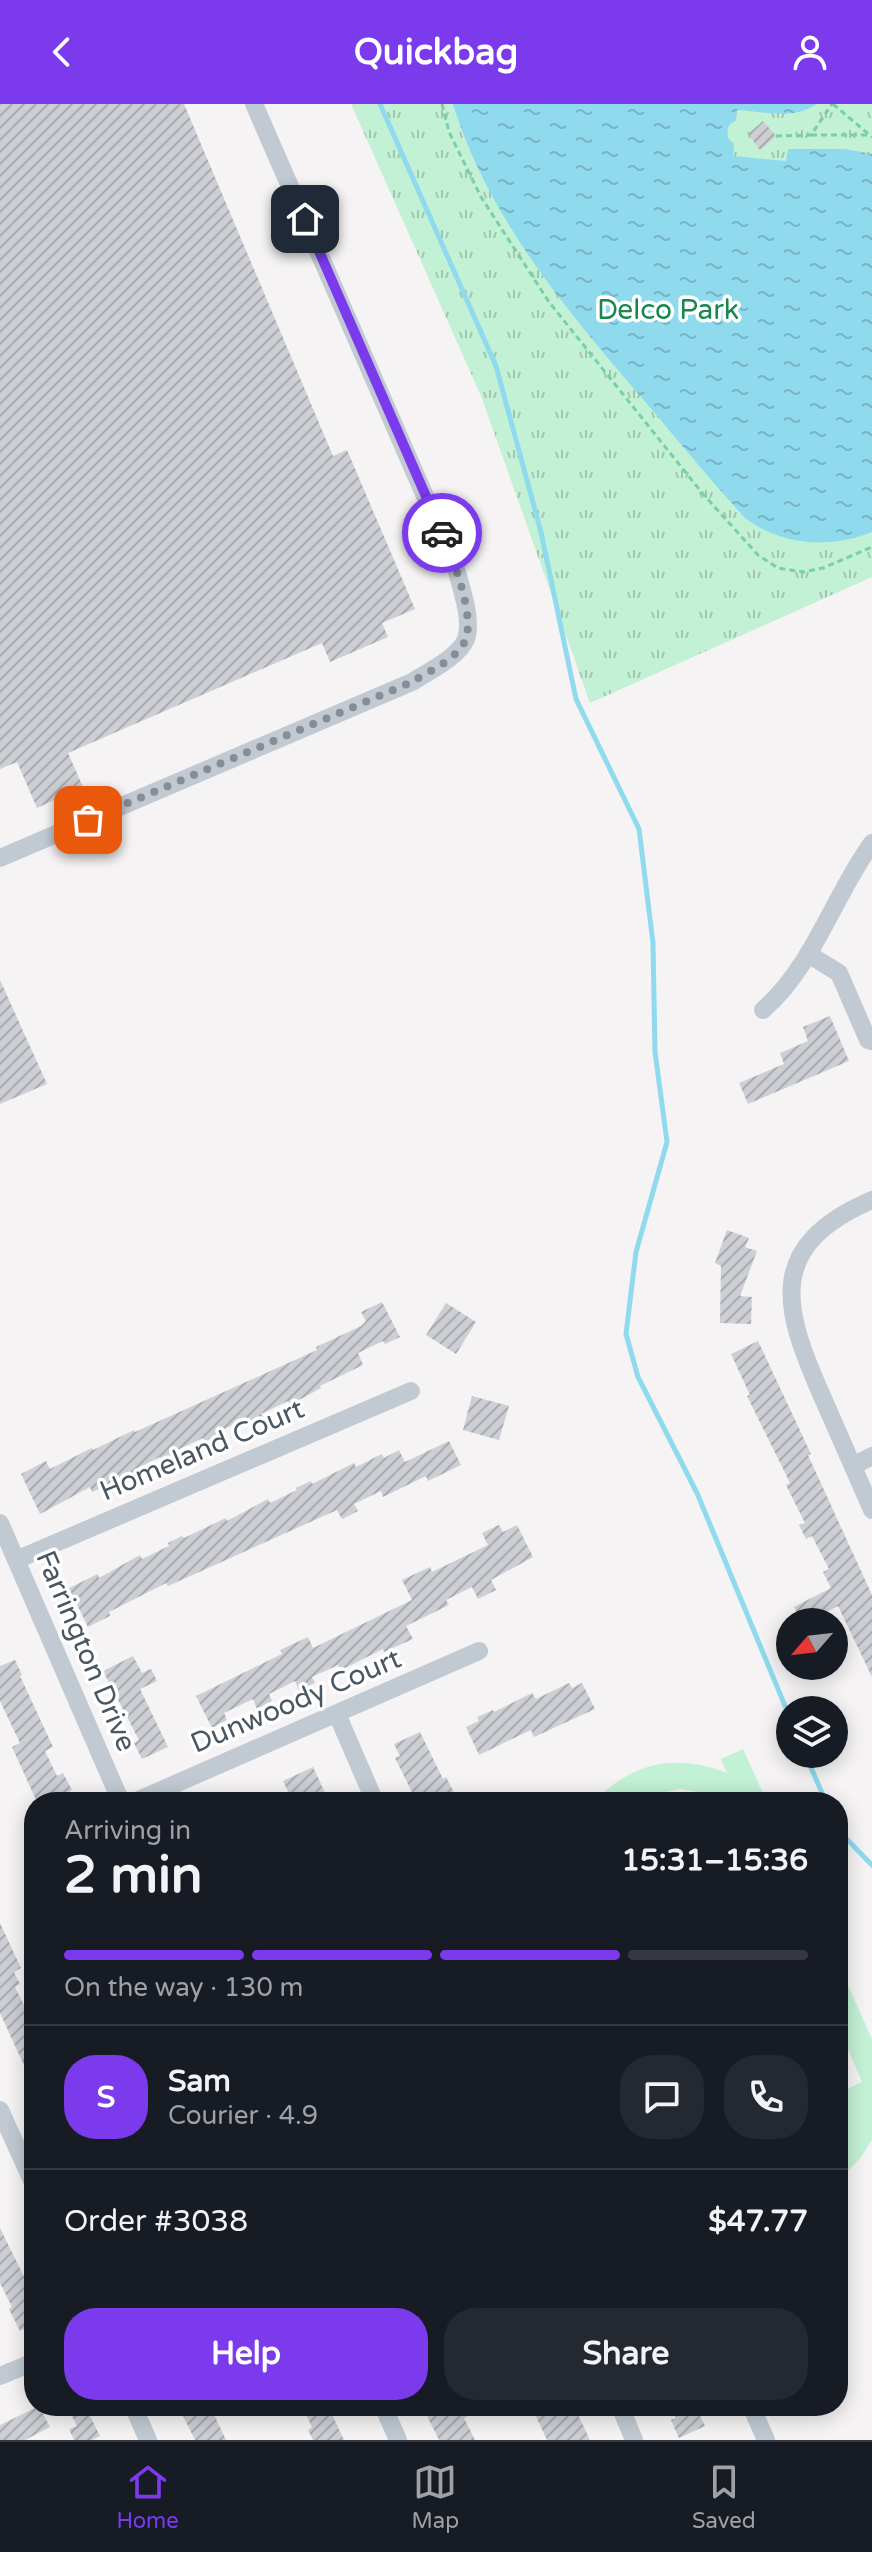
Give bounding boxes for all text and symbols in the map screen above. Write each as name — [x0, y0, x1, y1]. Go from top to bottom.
icon: back — [40, 30, 84, 74]
icon: person — [788, 30, 832, 74]
text: Quickbag — [354, 31, 518, 74]
pin — [271, 185, 339, 253]
icon: home — [283, 197, 327, 241]
park label: Delco Park — [597, 293, 739, 327]
courier — [402, 493, 482, 573]
icon: car — [420, 511, 464, 555]
pin — [54, 786, 122, 854]
icon: bag — [66, 798, 110, 842]
street label: Homeland Court — [95, 1392, 310, 1508]
street label: Farrington Drive — [28, 1546, 144, 1756]
north arrow — [776, 1608, 848, 1680]
map controls — [776, 1608, 848, 1768]
street label: Dunwoody Court — [186, 1641, 407, 1761]
button: layers — [776, 1696, 848, 1768]
text: Arriving in — [64, 1815, 191, 1846]
text: 15:31–15:36 — [621, 1842, 808, 1879]
text: 2 min — [64, 1844, 203, 1907]
text: On the way · 130 m — [64, 1972, 303, 2003]
button: chat — [620, 2055, 704, 2139]
button: phone — [724, 2055, 808, 2139]
text: Sam — [168, 2063, 231, 2100]
text: S — [97, 2079, 115, 2116]
text: Courier · 4.9 — [168, 2100, 318, 2131]
text: Order #3038 — [64, 2203, 248, 2240]
text: $47.77 — [708, 2203, 808, 2240]
button: Help — [64, 2308, 428, 2400]
button: Share — [444, 2308, 808, 2400]
tab: Home — [116, 2460, 179, 2534]
tab: Map — [412, 2460, 459, 2534]
tab: Saved — [692, 2460, 756, 2534]

